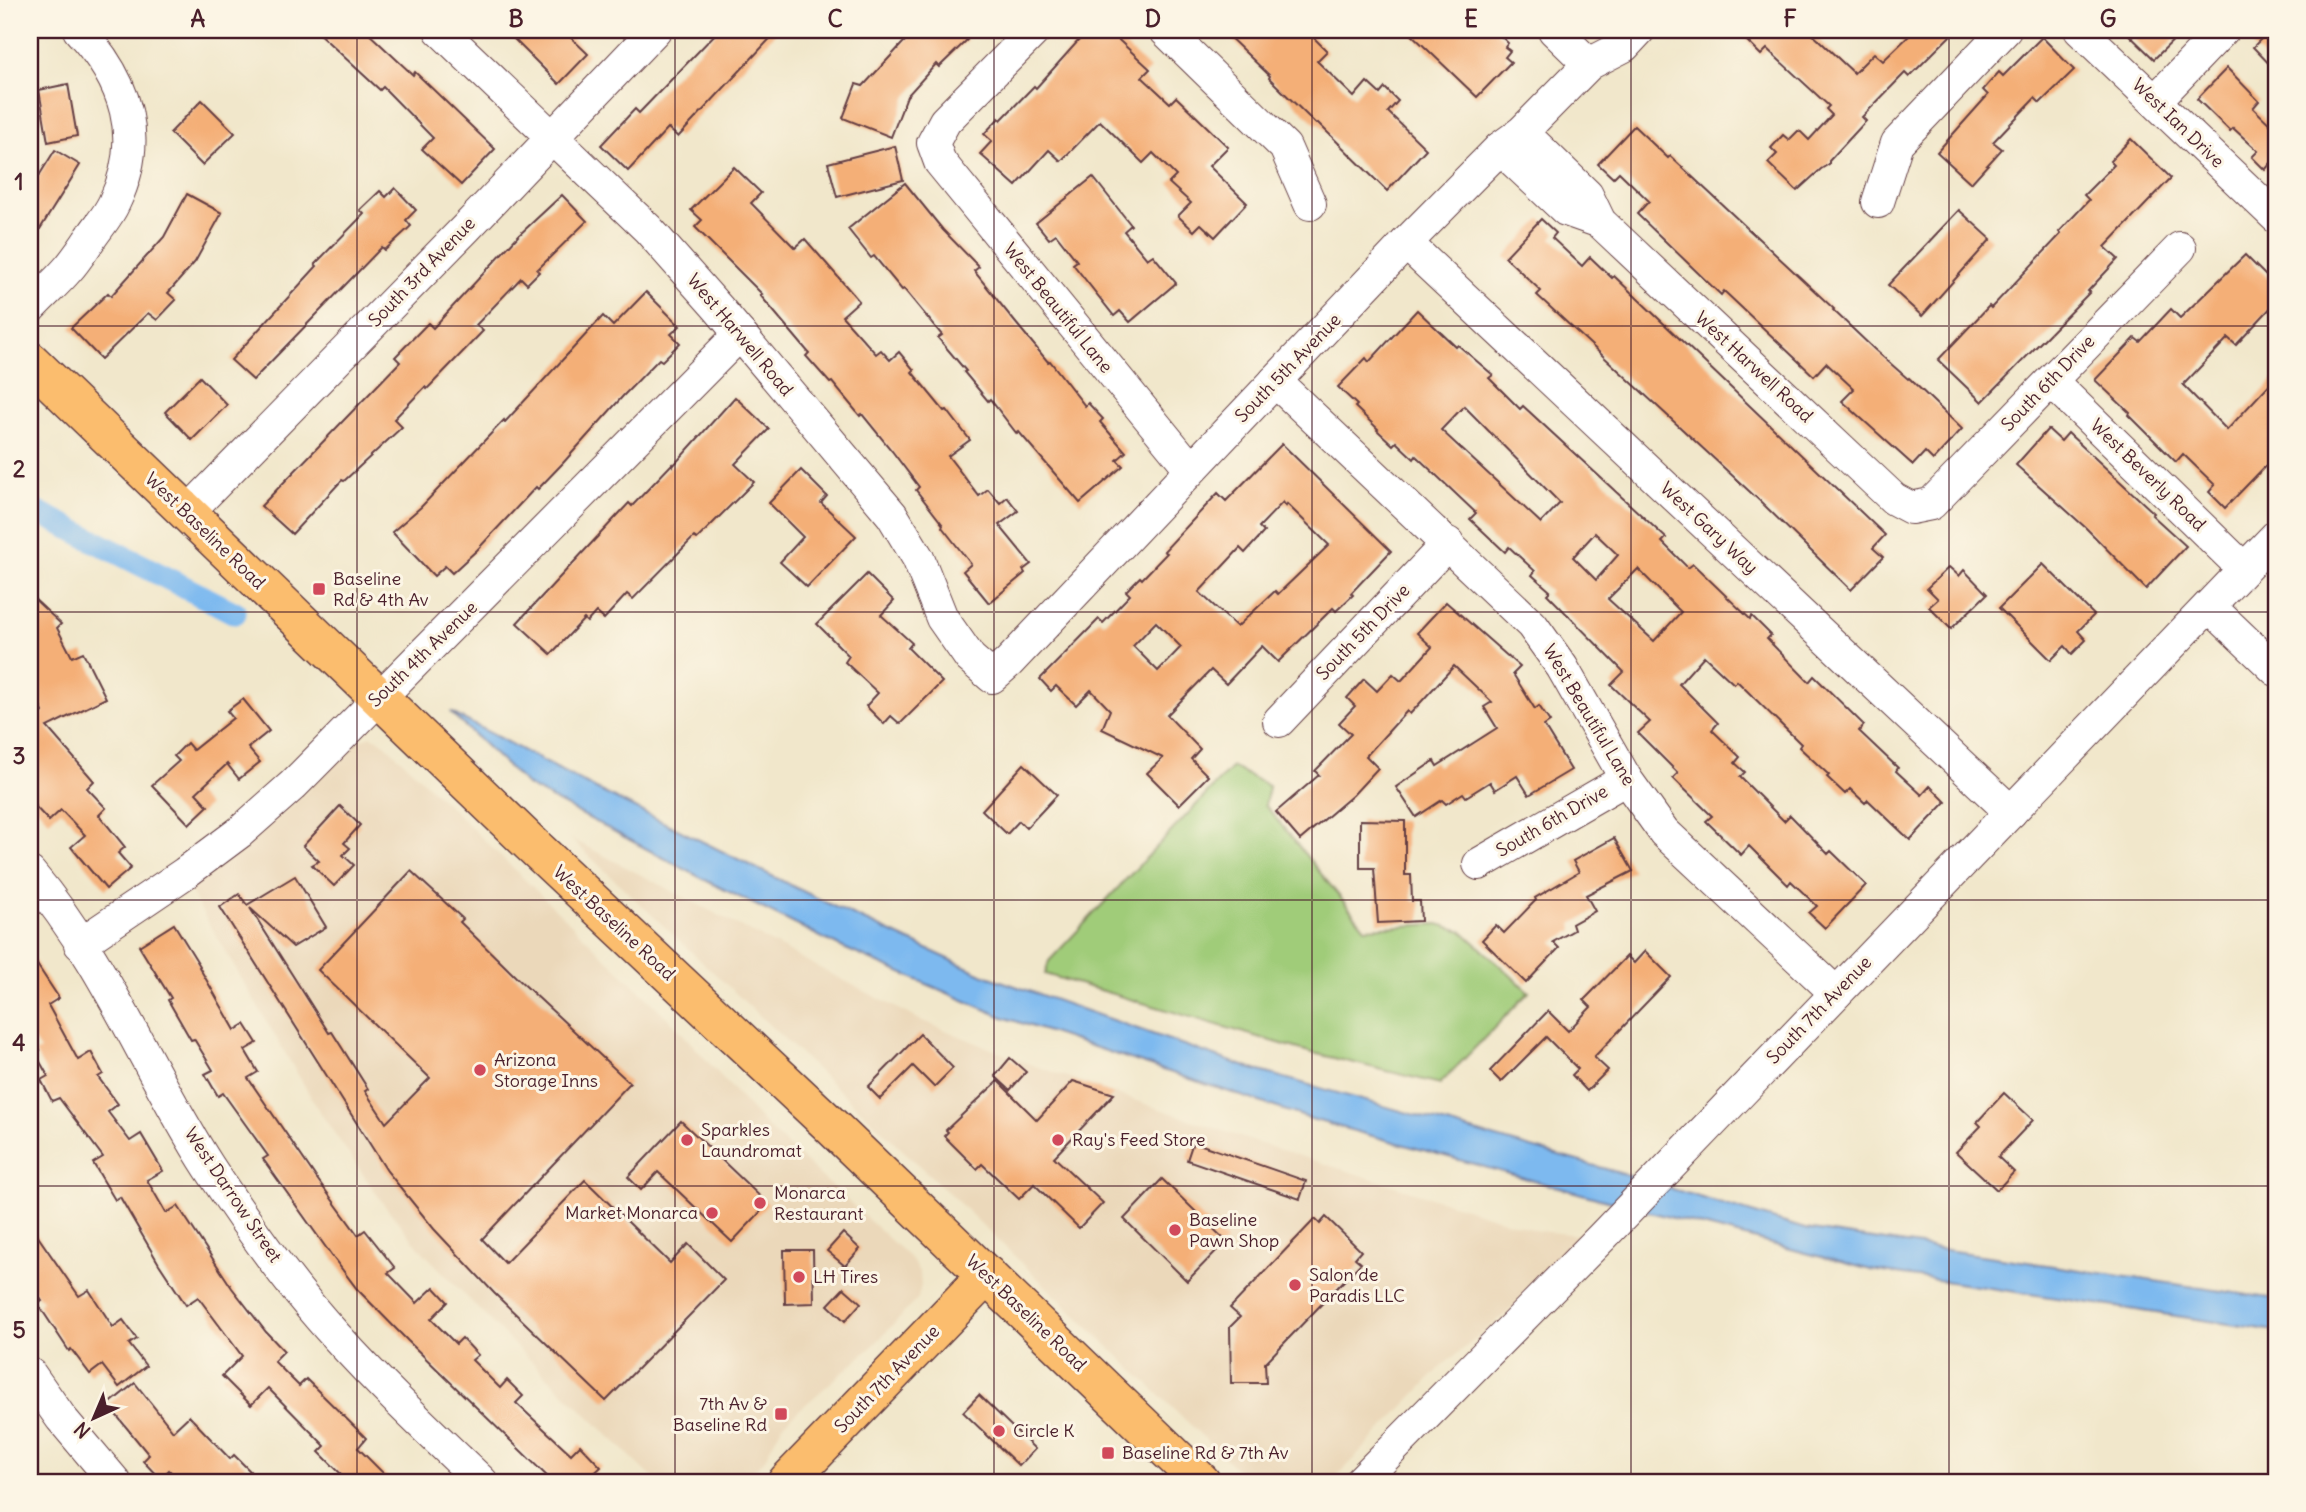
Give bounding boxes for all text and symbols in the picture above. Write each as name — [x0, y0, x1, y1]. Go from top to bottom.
text: A — [191, 4, 206, 33]
text: B — [508, 4, 524, 33]
text: C — [827, 4, 843, 33]
text: D — [1145, 4, 1161, 33]
text: E — [1464, 4, 1478, 33]
text: F — [1783, 4, 1797, 33]
text: G — [2100, 4, 2116, 33]
street label: West Ian Drive — [2128, 73, 2229, 172]
text: 1 — [14, 167, 24, 196]
street label: South 3rd Avenue — [363, 212, 480, 331]
street label: West Beautiful Lane — [999, 238, 1118, 377]
street label: West Harwell Road — [682, 269, 799, 401]
street label: West Harwell Road — [1691, 306, 1818, 427]
street label: South 5th Avenue — [1230, 308, 1346, 427]
street label: South 6th Drive — [1996, 330, 2099, 436]
street label: West Beverly Road — [2086, 414, 2211, 536]
text: 2 — [13, 454, 26, 483]
street label: West Baseline Road — [140, 467, 271, 594]
street label: West Gary Way — [1656, 477, 1763, 579]
place label: Baseline Rd & 4th Av — [333, 567, 429, 611]
street label: South 5th Drive — [1311, 579, 1414, 685]
marker: Baseline Rd & 4th Av — [311, 581, 327, 597]
street label: South 4th Avenue — [363, 596, 482, 712]
street label: West Beautiful Lane — [1538, 640, 1641, 790]
text: 3 — [12, 741, 26, 770]
street label: South 6th Drive — [1492, 779, 1612, 862]
street label: West Baseline Road — [549, 860, 680, 985]
street label: South 7th Avenue — [1761, 951, 1876, 1068]
text: 4 — [12, 1028, 26, 1057]
place label: Arizona Storage Inns — [494, 1048, 598, 1092]
marker: Arizona Storage Inns — [472, 1062, 488, 1078]
place label: Sparkles Laundromat — [701, 1118, 802, 1162]
street label: West Darrow Street — [180, 1123, 287, 1267]
place label: Ray's Feed Store — [1072, 1128, 1206, 1151]
marker: Sparkles Laundromat — [679, 1132, 695, 1148]
marker: Ray's Feed Store — [1050, 1132, 1066, 1148]
place label: Monarca Restaurant — [774, 1181, 863, 1225]
marker: Monarca Restaurant — [752, 1195, 768, 1211]
place label: Market Monarca — [565, 1201, 698, 1224]
marker: Market Monarca — [704, 1205, 720, 1221]
place label: Baseline Pawn Shop — [1189, 1208, 1279, 1252]
marker: Baseline Pawn Shop — [1167, 1222, 1183, 1238]
street label: West Baseline Road — [961, 1249, 1092, 1376]
place label: Salon de Paradis LLC — [1309, 1263, 1405, 1307]
place label: LH Tires — [813, 1265, 878, 1288]
marker: LH Tires — [791, 1269, 807, 1285]
marker: Salon de Paradis LLC — [1287, 1277, 1303, 1293]
text: 5 — [12, 1315, 26, 1344]
street label: South 7th Avenue — [829, 1320, 944, 1437]
north arrow — [60, 1382, 130, 1452]
place label: 7th Av & Baseline Rd — [673, 1392, 767, 1436]
marker: 7th Av & Baseline Rd — [773, 1406, 789, 1422]
text: N — [69, 1417, 95, 1443]
place label: Circle K — [1013, 1419, 1074, 1442]
marker: Circle K — [991, 1423, 1007, 1439]
place label: Baseline Rd & 7th Av — [1122, 1441, 1289, 1464]
marker: Baseline Rd & 7th Av — [1100, 1445, 1116, 1461]

